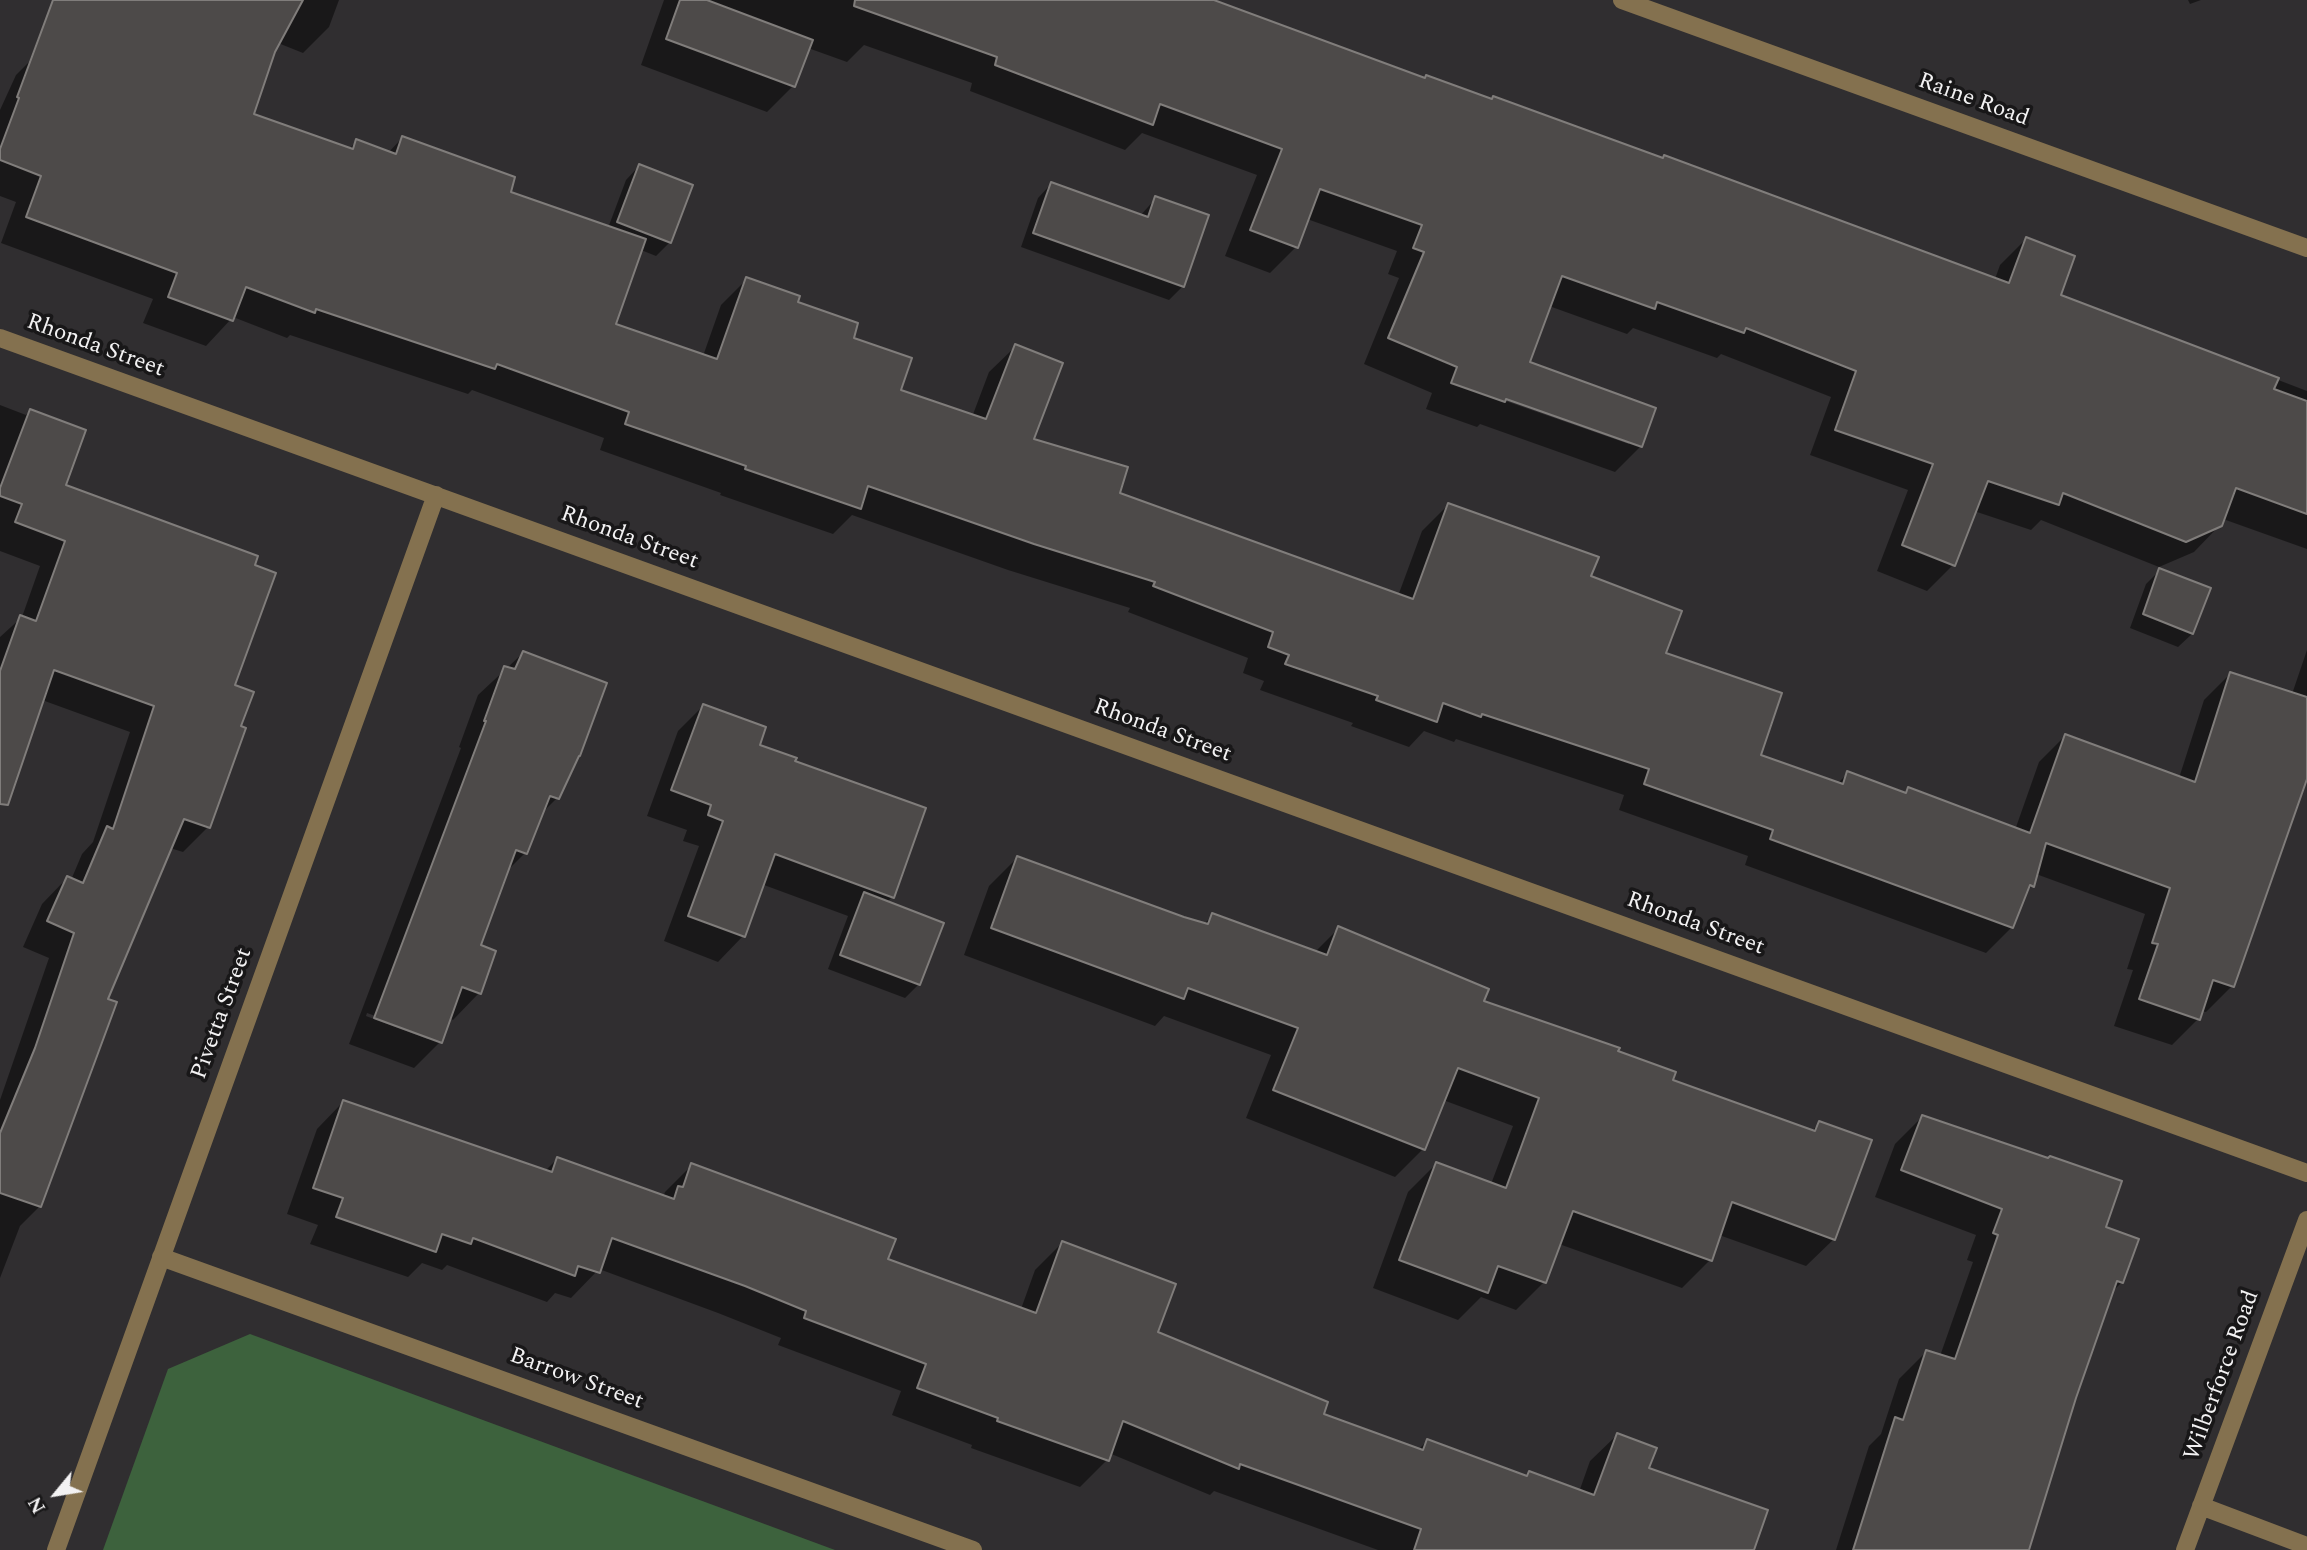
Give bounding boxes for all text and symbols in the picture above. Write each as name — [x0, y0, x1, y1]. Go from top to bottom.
street label: Raine Road — [1914, 68, 2032, 134]
street label: Rhonda Street — [22, 309, 168, 385]
street label: Rhonda Street — [556, 501, 702, 577]
street label: Rhonda Street — [1089, 694, 1235, 770]
street label: Rhonda Street — [1622, 887, 1768, 963]
street label: Pivetta Street — [186, 945, 260, 1083]
street label: Wilberforce Road — [2179, 1287, 2267, 1465]
street label: Barrow Street — [505, 1343, 647, 1417]
north arrow — [21, 1459, 91, 1529]
text: N — [21, 1491, 54, 1519]

